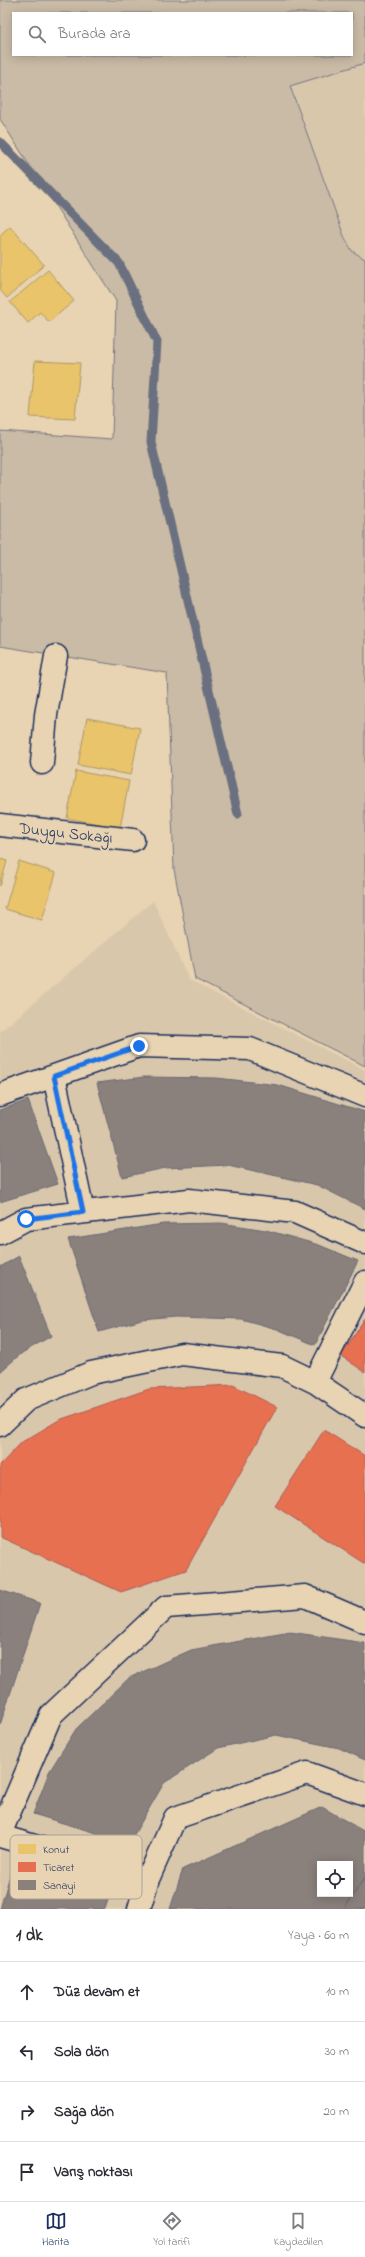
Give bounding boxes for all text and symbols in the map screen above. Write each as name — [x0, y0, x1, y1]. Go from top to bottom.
search box — [12, 12, 353, 56]
icon: search — [26, 23, 48, 45]
text: Burada ara — [58, 23, 131, 45]
street label: Duygu Sokağı — [17, 817, 114, 851]
route end — [130, 1037, 148, 1055]
route start — [17, 1210, 35, 1228]
legend — [10, 1835, 142, 1899]
text: Konut — [43, 1842, 70, 1858]
text: Ticaret — [43, 1860, 74, 1876]
map controls — [317, 1861, 353, 1897]
button: locate — [317, 1861, 353, 1897]
text: Sanayi — [43, 1878, 75, 1895]
text: 1 dk — [16, 1923, 43, 1948]
text: Yaya · 60 m — [288, 1926, 349, 1945]
icon: ahead — [16, 1981, 38, 2003]
text: Düz devam et — [54, 1981, 140, 2003]
text: 10 m — [326, 1982, 349, 2001]
icon: left — [16, 2041, 38, 2063]
text: Sola dön — [54, 2041, 109, 2063]
text: 30 m — [325, 2042, 349, 2061]
icon: right — [16, 2101, 38, 2123]
text: Sağa dön — [54, 2101, 114, 2123]
text: 20 m — [324, 2102, 349, 2121]
icon: arrive — [16, 2161, 38, 2183]
text: Varış noktası — [54, 2161, 133, 2183]
tab: Harita — [42, 2210, 69, 2250]
tab: Yol tarifi — [153, 2210, 190, 2250]
tab: Kaydedilen — [274, 2210, 323, 2250]

